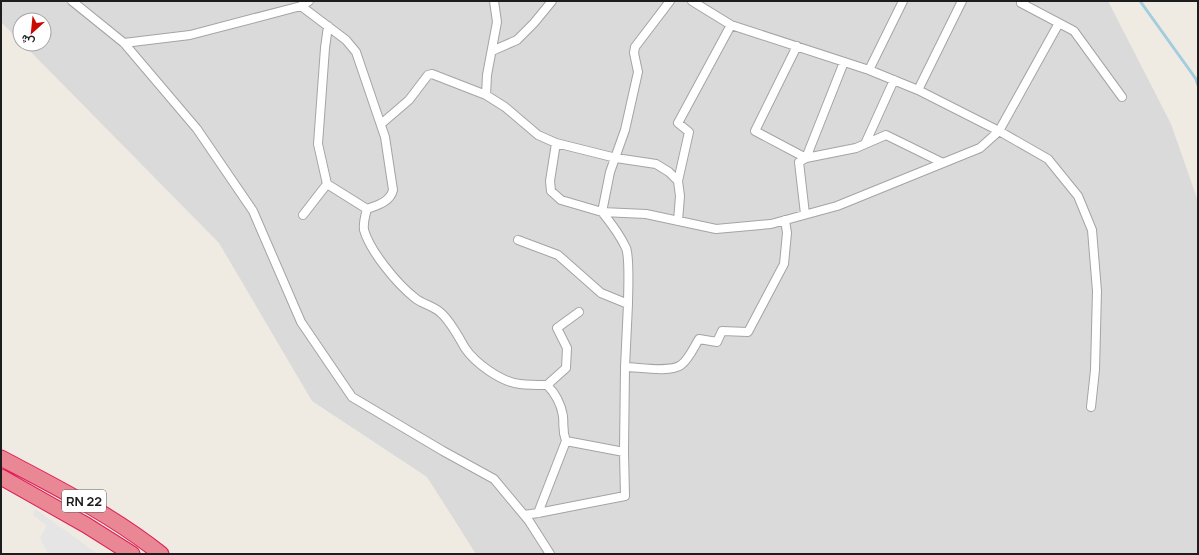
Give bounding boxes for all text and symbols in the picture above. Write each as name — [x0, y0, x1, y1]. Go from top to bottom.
north arrow — [12, 12, 52, 52]
text: ش — [18, 32, 37, 51]
road number: RN 22 — [62, 490, 106, 512]

